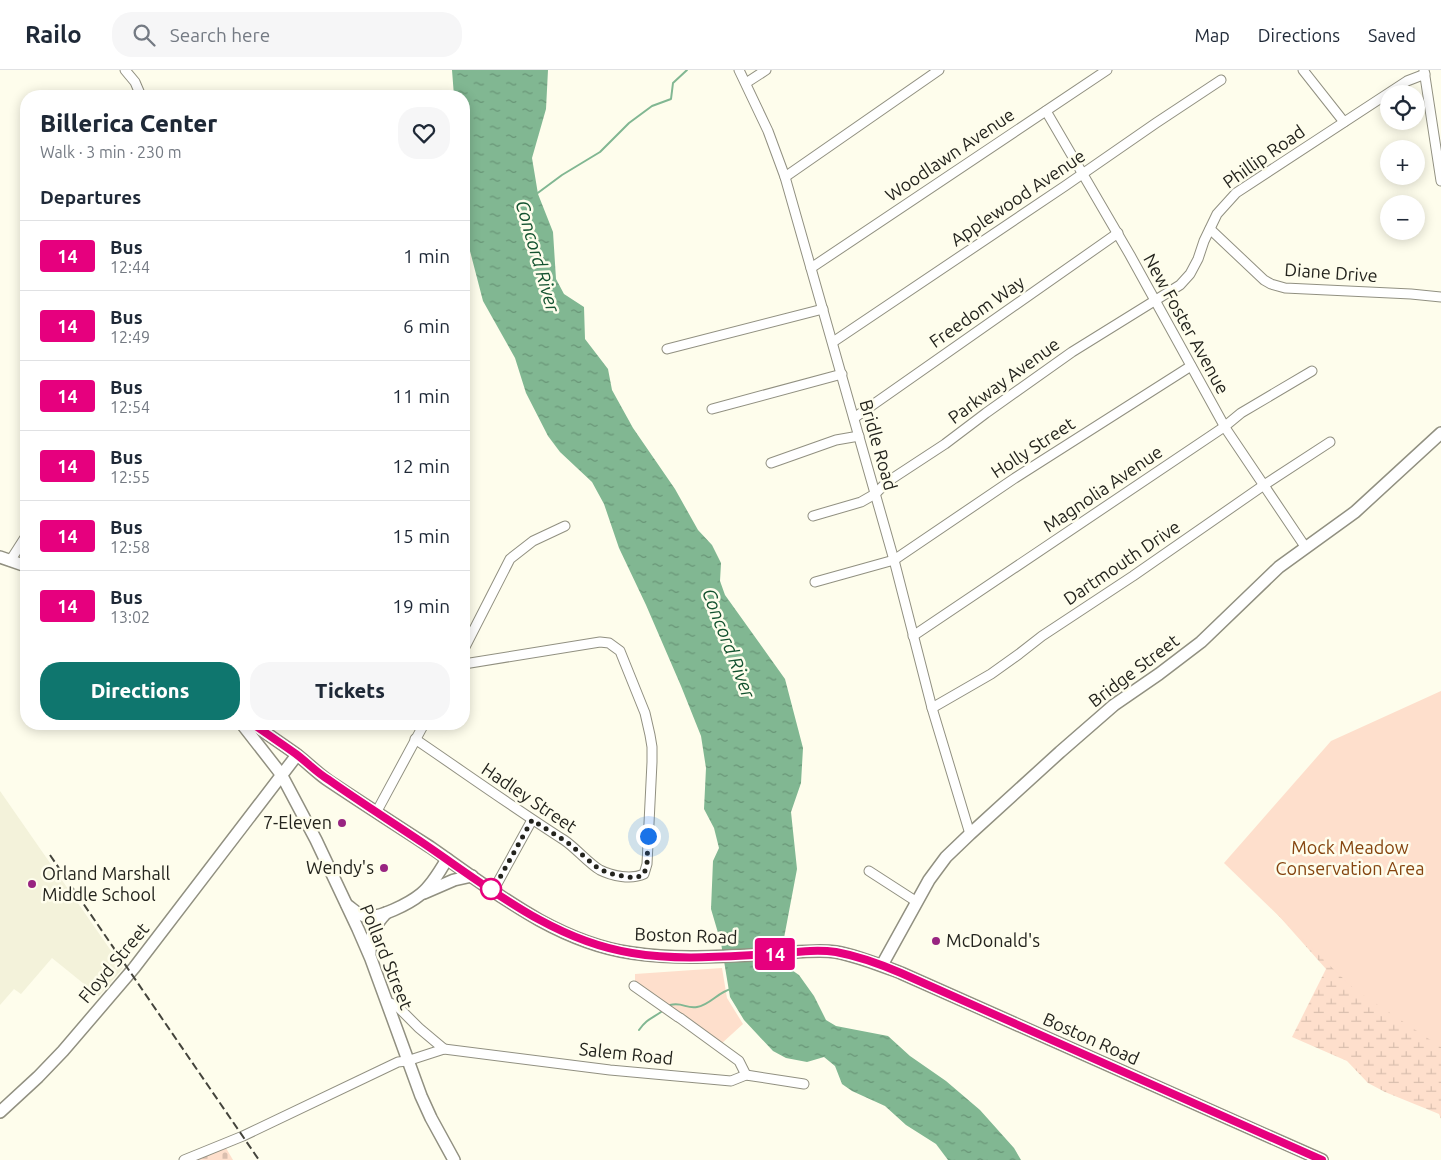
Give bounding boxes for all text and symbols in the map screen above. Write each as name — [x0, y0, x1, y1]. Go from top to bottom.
search box — [112, 12, 462, 57]
text: Railo — [25, 21, 82, 48]
icon: search — [130, 21, 158, 49]
text: Search here — [170, 24, 270, 46]
text: Map — [1194, 25, 1230, 45]
text: Directions — [1258, 25, 1340, 45]
text: Saved — [1368, 25, 1416, 45]
map controls — [1380, 85, 1425, 240]
button: locate — [1380, 85, 1425, 130]
street label: Woodlawn Avenue — [881, 104, 1018, 205]
button: heart — [398, 107, 450, 159]
text: Billerica Center — [40, 110, 217, 137]
street label: Phillip Road — [1219, 121, 1308, 192]
button: + — [1380, 140, 1425, 185]
text: Walk · 3 min · 230 m — [40, 143, 182, 161]
street label: Applewood Avenue — [946, 145, 1088, 250]
text: Departures — [40, 186, 141, 208]
button: − — [1380, 195, 1425, 240]
water label: Concord River — [512, 197, 565, 315]
text: Bus — [110, 236, 143, 258]
text: 1 min — [403, 245, 450, 267]
text: 14 — [57, 246, 78, 266]
street label: New Foster Avenue — [1140, 250, 1234, 397]
text: 12:44 — [110, 258, 150, 276]
street label: Diane Drive — [1284, 259, 1378, 285]
street label: Freedom Way — [925, 271, 1028, 351]
text: Bus — [110, 306, 143, 328]
text: 6 min — [403, 315, 450, 337]
text: 14 — [57, 316, 78, 336]
text: 12:49 — [110, 328, 150, 346]
street label: Parkway Avenue — [944, 333, 1063, 427]
text: Bus — [110, 376, 143, 398]
text: 11 min — [392, 385, 450, 407]
text: 14 — [57, 386, 78, 406]
street label: Bridle Road — [856, 397, 901, 492]
text: 12:54 — [110, 398, 150, 416]
street label: Holly Street — [987, 413, 1078, 482]
street label: Magnolia Avenue — [1039, 441, 1166, 535]
text: Bus — [110, 446, 143, 468]
text: 12 min — [392, 455, 450, 477]
text: 14 — [57, 456, 78, 476]
text: 12:55 — [110, 468, 150, 486]
text: Bus — [110, 516, 143, 538]
street label: Dartmouth Drive — [1059, 516, 1184, 609]
text: 15 min — [392, 525, 450, 547]
text: 14 — [57, 526, 78, 546]
text: 12:58 — [110, 538, 150, 556]
water label: Concord River — [698, 585, 760, 702]
text: Bus — [110, 586, 143, 608]
text: 19 min — [392, 595, 450, 617]
text: 14 — [57, 596, 78, 616]
text: 13:02 — [110, 608, 150, 626]
street label: Bridge Street — [1084, 630, 1182, 711]
button: Directions — [40, 662, 240, 720]
button: Tickets — [250, 662, 450, 720]
street label: Hadley Street — [478, 758, 581, 836]
place label: 7-Eleven — [263, 812, 332, 832]
marker: 7-Eleven — [336, 817, 348, 829]
your location — [636, 824, 661, 849]
park label: Mock Meadow Conservation Area — [1276, 837, 1424, 878]
place label: Wendy's — [306, 857, 374, 877]
marker: Wendy's — [378, 862, 390, 874]
place label: Orland Marshall Middle School — [42, 863, 170, 904]
marker: Orland Marshall Middle School — [26, 878, 38, 890]
unlabelled marker — [480, 878, 502, 900]
street label: Pollard Street — [357, 901, 417, 1012]
street label: Floyd Street — [74, 918, 152, 1006]
street label: Boston Road — [634, 923, 738, 947]
place label: McDonald's — [946, 930, 1040, 950]
marker: McDonald's — [930, 935, 942, 947]
line badge: 14 — [752, 938, 798, 970]
text: 14 — [765, 944, 785, 964]
street label: Boston Road — [1040, 1008, 1143, 1068]
street label: Salem Road — [578, 1038, 674, 1068]

